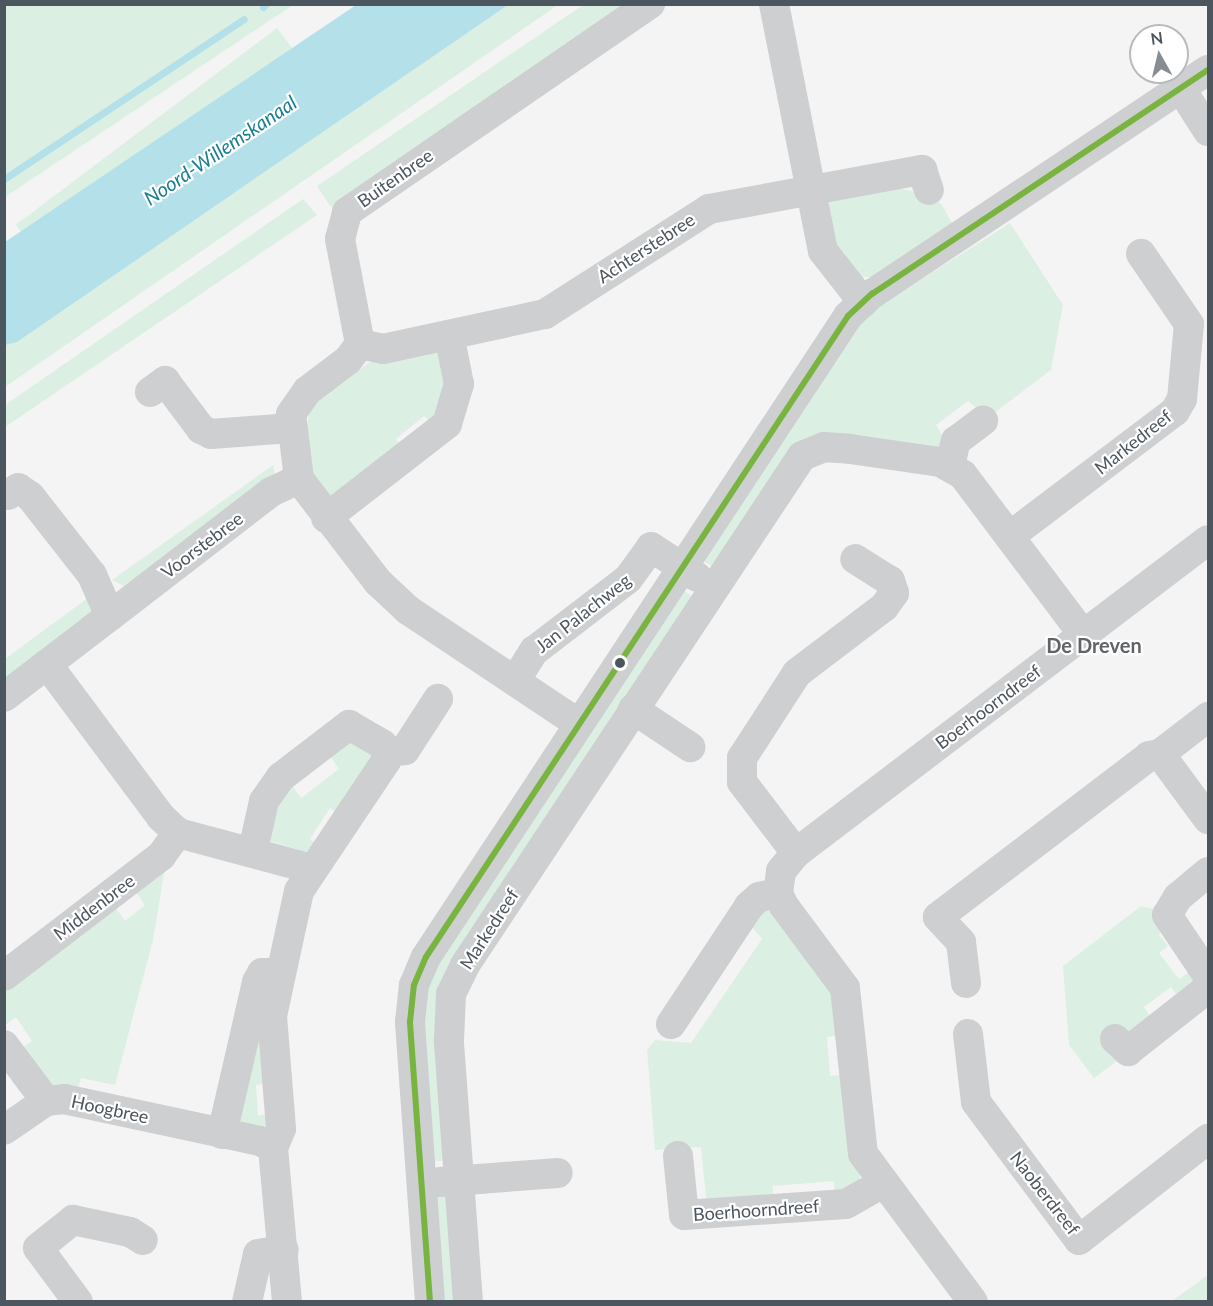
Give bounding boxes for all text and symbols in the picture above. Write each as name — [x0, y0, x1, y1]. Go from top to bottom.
north arrow — [1129, 24, 1189, 84]
text: N — [1149, 27, 1164, 48]
water label: Noord-Willemskanaal — [139, 90, 301, 210]
street label: Buitenbree — [353, 144, 437, 212]
street label: Achterstebree — [593, 208, 699, 288]
street label: Markedreef — [1090, 405, 1176, 479]
street label: Voorstebree — [157, 507, 247, 583]
street label: Jan Palachweg — [531, 569, 635, 657]
district label: De Dreven — [1046, 633, 1142, 657]
unlabelled marker — [614, 657, 626, 669]
street label: Boerhoorndreef — [931, 660, 1045, 754]
street label: Middenbree — [49, 870, 139, 944]
street label: Markedreef — [455, 885, 523, 973]
street label: Hoogbree — [69, 1090, 151, 1128]
street label: Naoberdreef — [1006, 1147, 1084, 1239]
street label: Boerhoorndreef — [692, 1195, 820, 1225]

